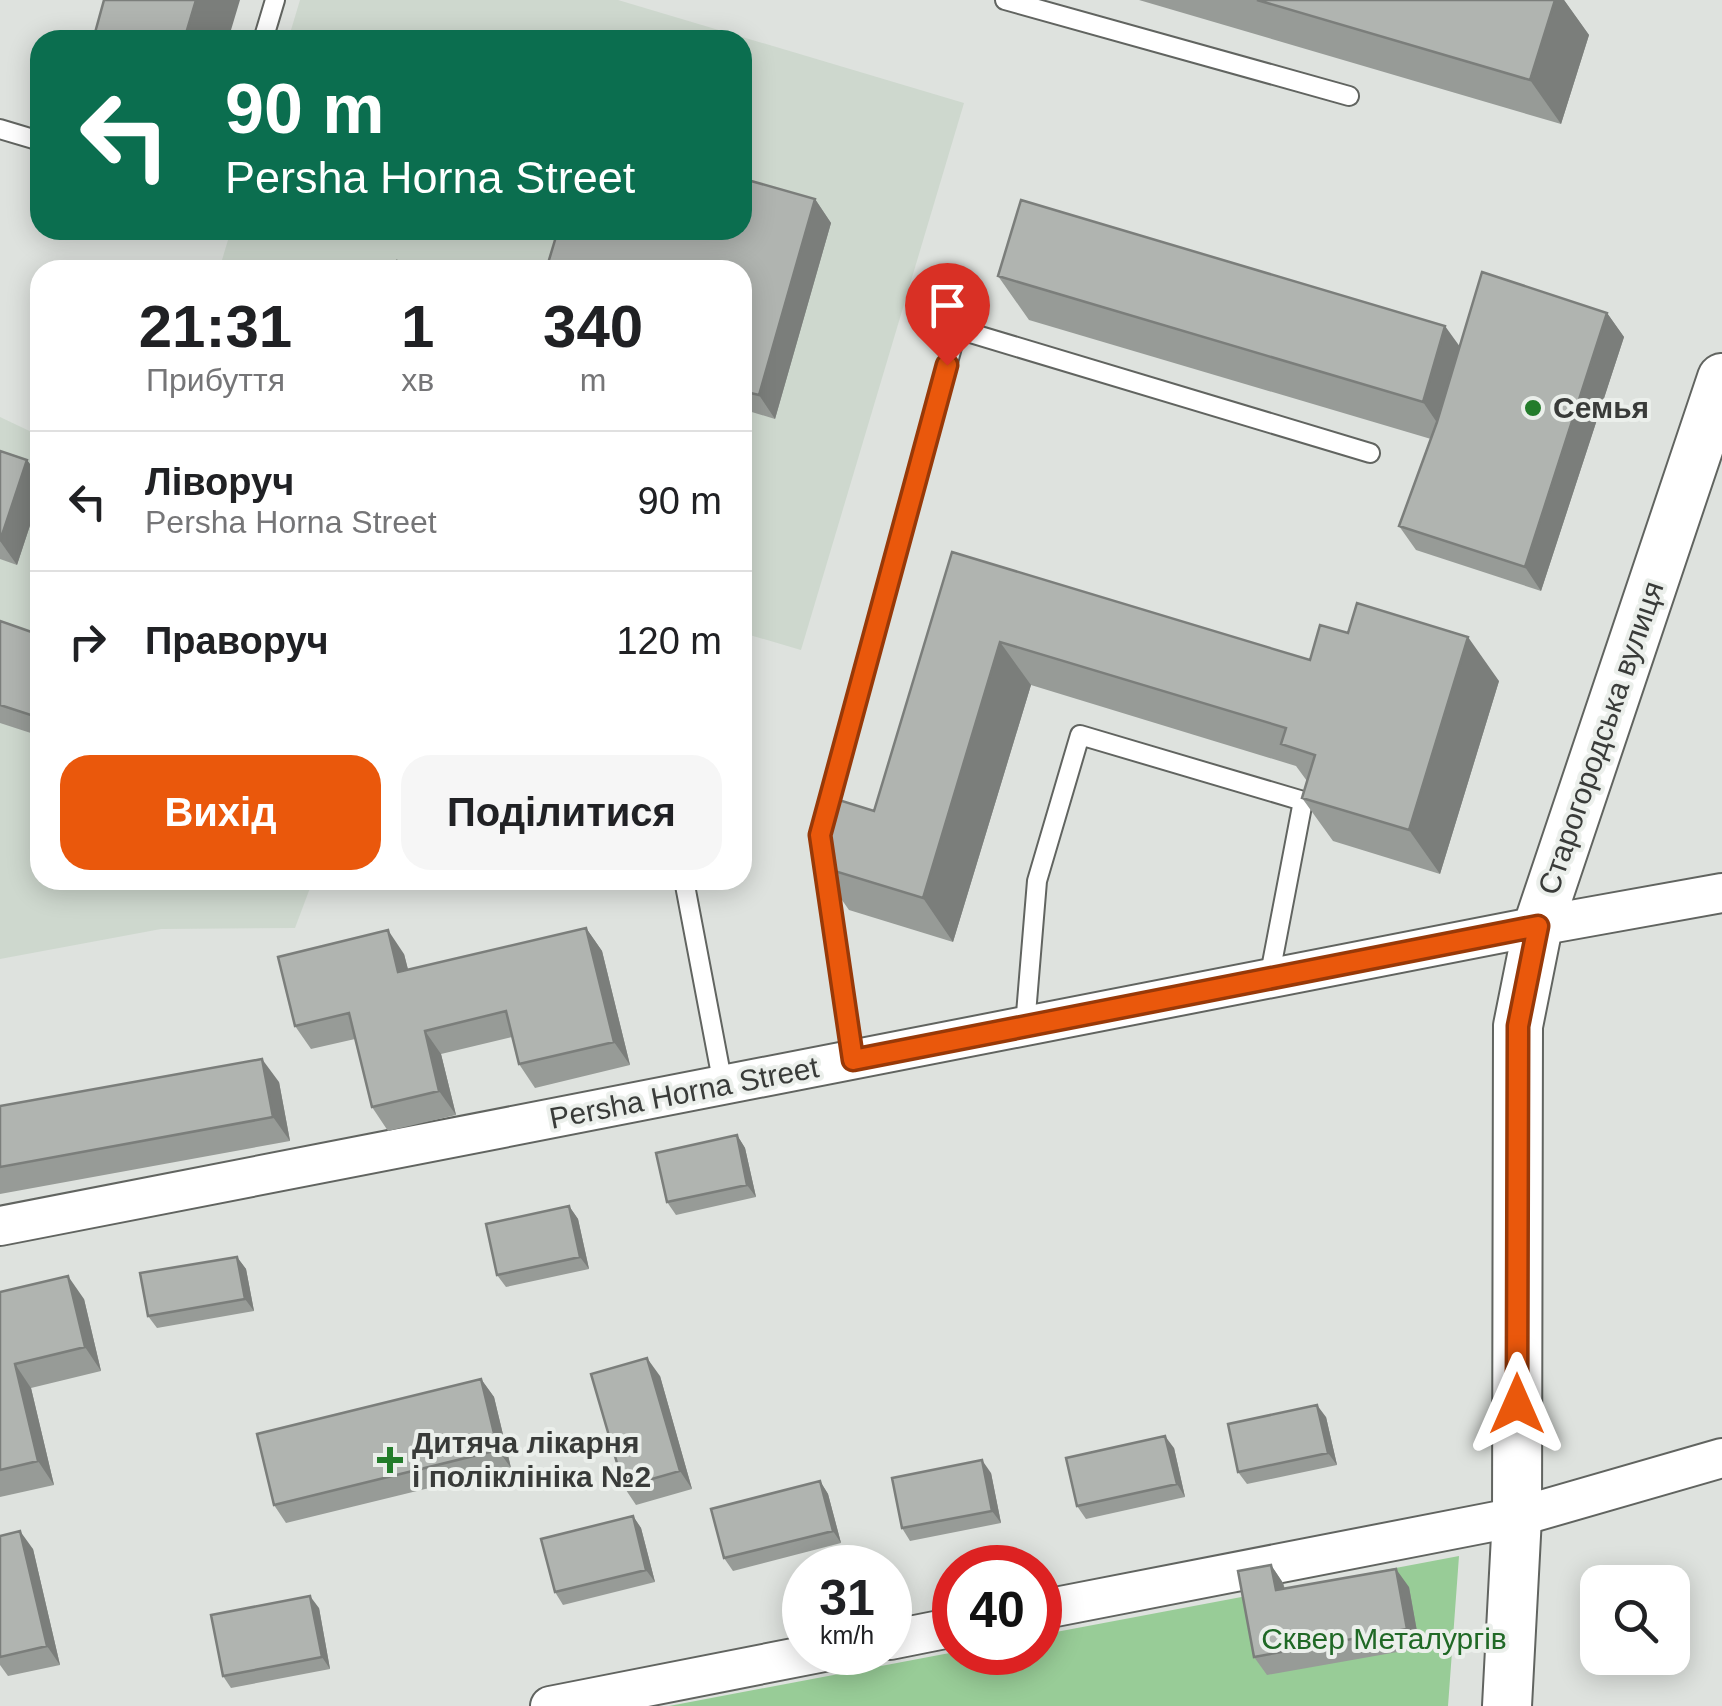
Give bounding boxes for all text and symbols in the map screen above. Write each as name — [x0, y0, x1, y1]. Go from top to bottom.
icon: left — [60, 70, 190, 200]
text: 90 m — [225, 70, 385, 148]
text: Persha Horna Street — [225, 152, 635, 203]
pin — [905, 263, 990, 366]
icon: arrive — [920, 278, 975, 333]
text: 21:31 — [139, 293, 292, 360]
text: 1 — [401, 293, 434, 360]
text: 340 — [543, 293, 643, 360]
text: Прибуття — [146, 362, 285, 398]
text: хв — [401, 362, 434, 398]
text: m — [580, 362, 606, 398]
place label: Семья — [1553, 391, 1649, 424]
marker: Семья — [1522, 397, 1544, 419]
text: Ліворуч — [145, 461, 294, 503]
icon: left — [60, 474, 115, 529]
text: 90 m — [638, 480, 722, 522]
text: Persha Horna Street — [145, 504, 437, 540]
street label: Старогородська вулиця — [1531, 577, 1670, 899]
icon: right — [60, 614, 115, 669]
text: Праворуч — [145, 620, 329, 662]
text: 120 m — [616, 620, 722, 662]
button: Вихід — [60, 755, 381, 870]
button: Поділитися — [401, 755, 722, 870]
street label: Persha Horna Street — [547, 1050, 822, 1135]
position arrow — [1465, 1352, 1569, 1456]
place label: Дитяча лікарня і поліклініка №2 — [412, 1426, 651, 1493]
marker: Дитяча лікарня і поліклініка №2 — [377, 1447, 403, 1473]
speed limit sign: 40 — [932, 1545, 1062, 1675]
map controls — [1580, 1565, 1690, 1675]
button: search — [1580, 1565, 1690, 1675]
text: 31 — [819, 1570, 875, 1626]
text: km/h — [820, 1621, 874, 1649]
park label: Сквер Металургів — [1261, 1622, 1507, 1655]

